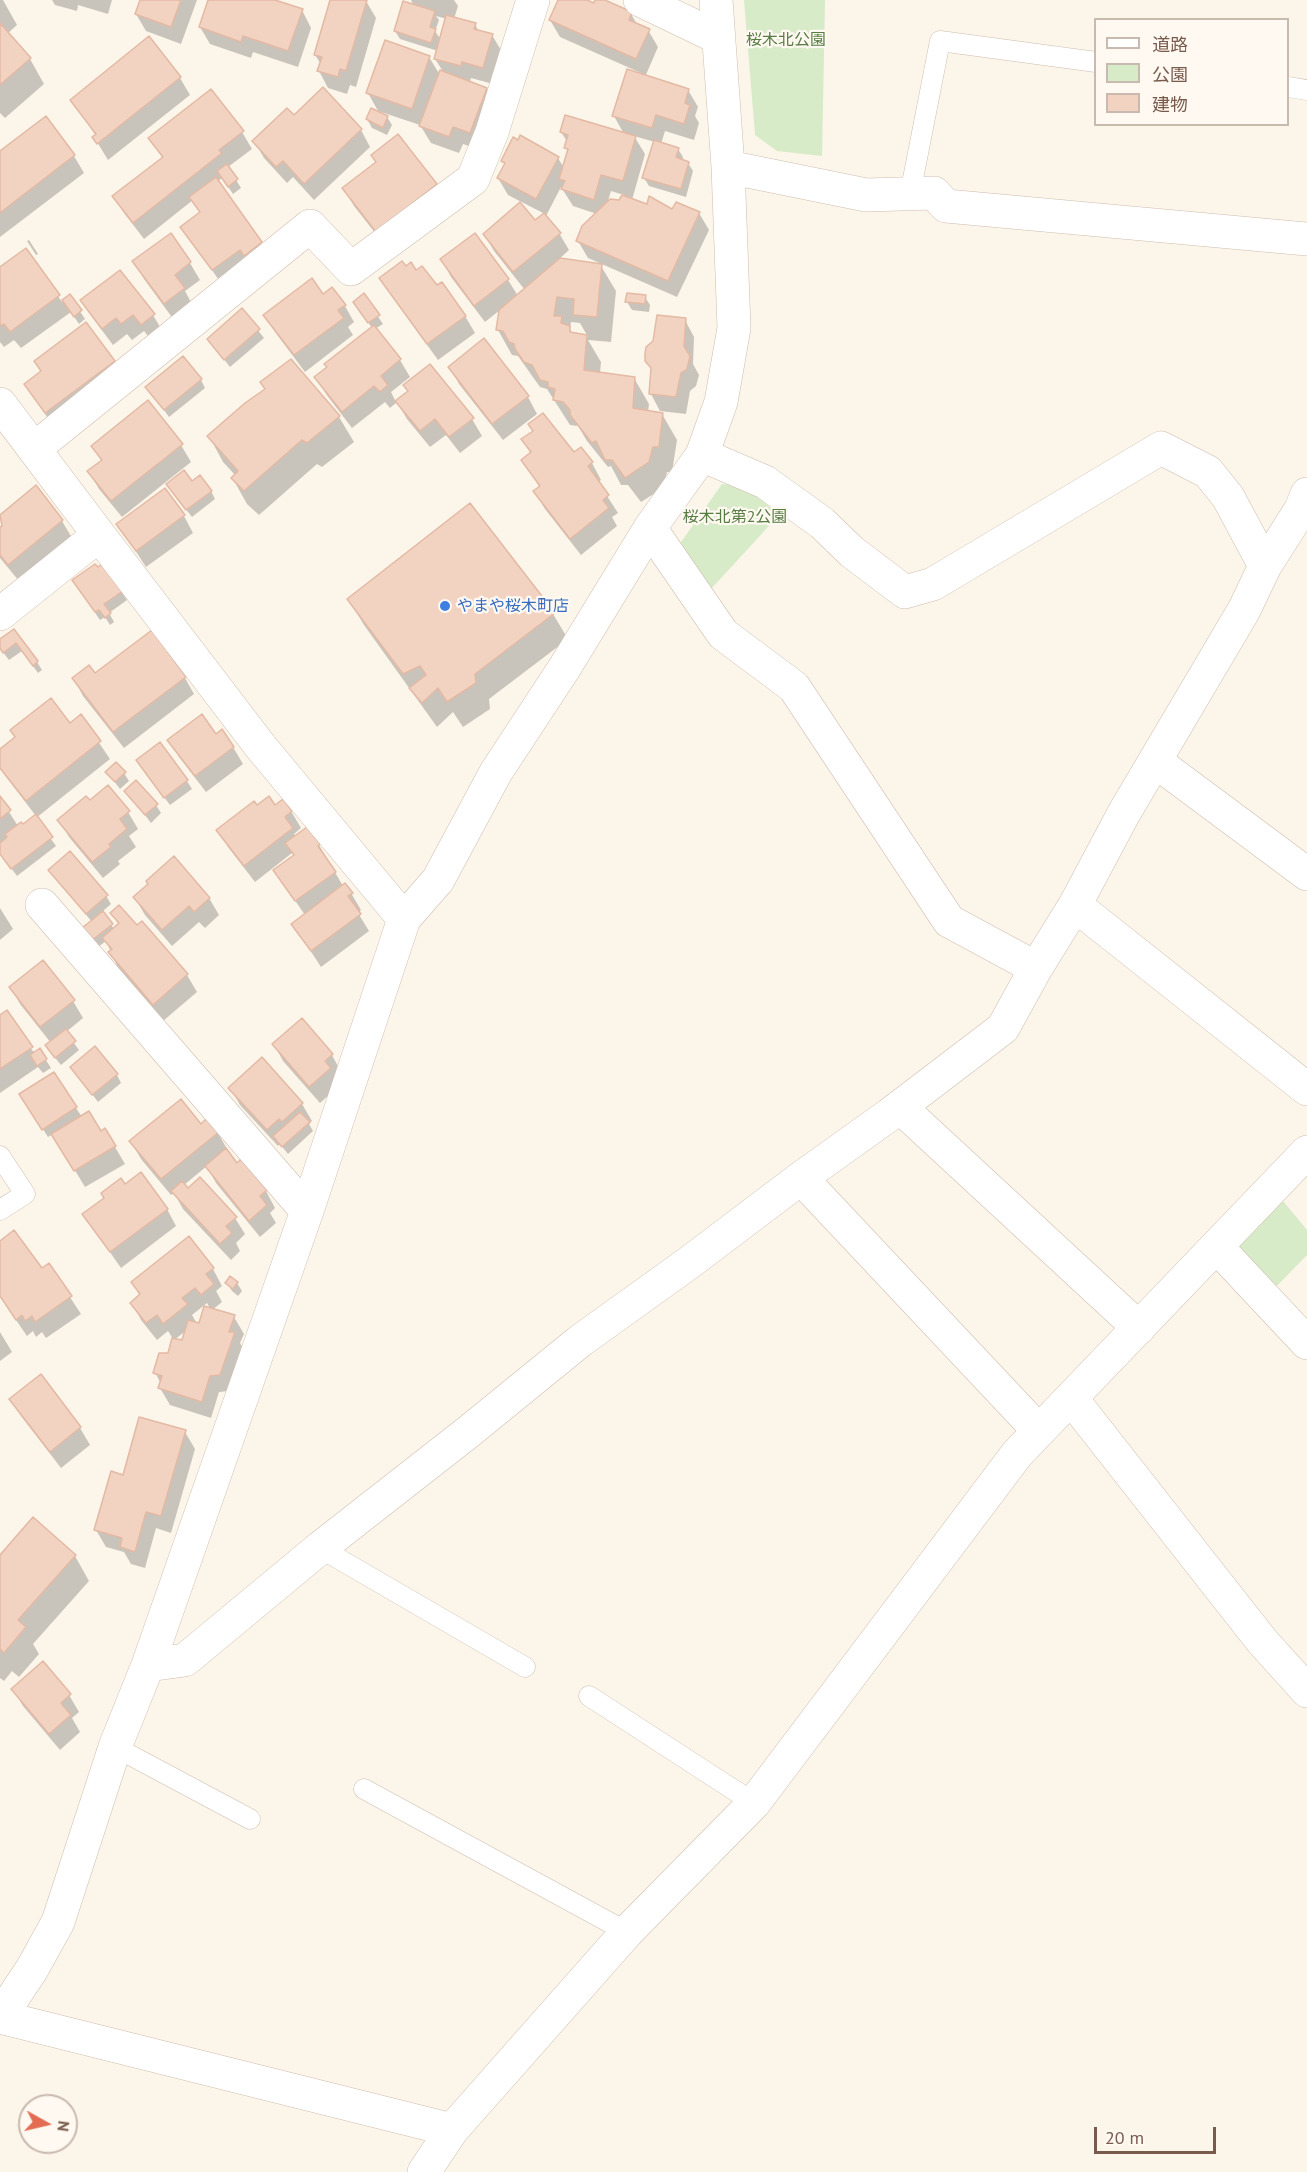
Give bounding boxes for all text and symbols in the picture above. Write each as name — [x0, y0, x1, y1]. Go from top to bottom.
legend — [1094, 18, 1289, 126]
park label: 桜木北公園 — [746, 30, 826, 50]
text: 道路 — [1152, 33, 1188, 56]
text: 公園 — [1152, 63, 1188, 86]
text: 建物 — [1152, 93, 1188, 116]
park label: 桜木北第2公園 — [683, 507, 787, 527]
place label: やまや桜木町店 — [457, 596, 569, 616]
marker: やまや桜木町店 — [438, 599, 452, 613]
north arrow — [18, 2094, 78, 2154]
scale bar — [1097, 2115, 1218, 2153]
text: N — [53, 2120, 74, 2133]
text: 20 m — [1105, 2126, 1144, 2149]

